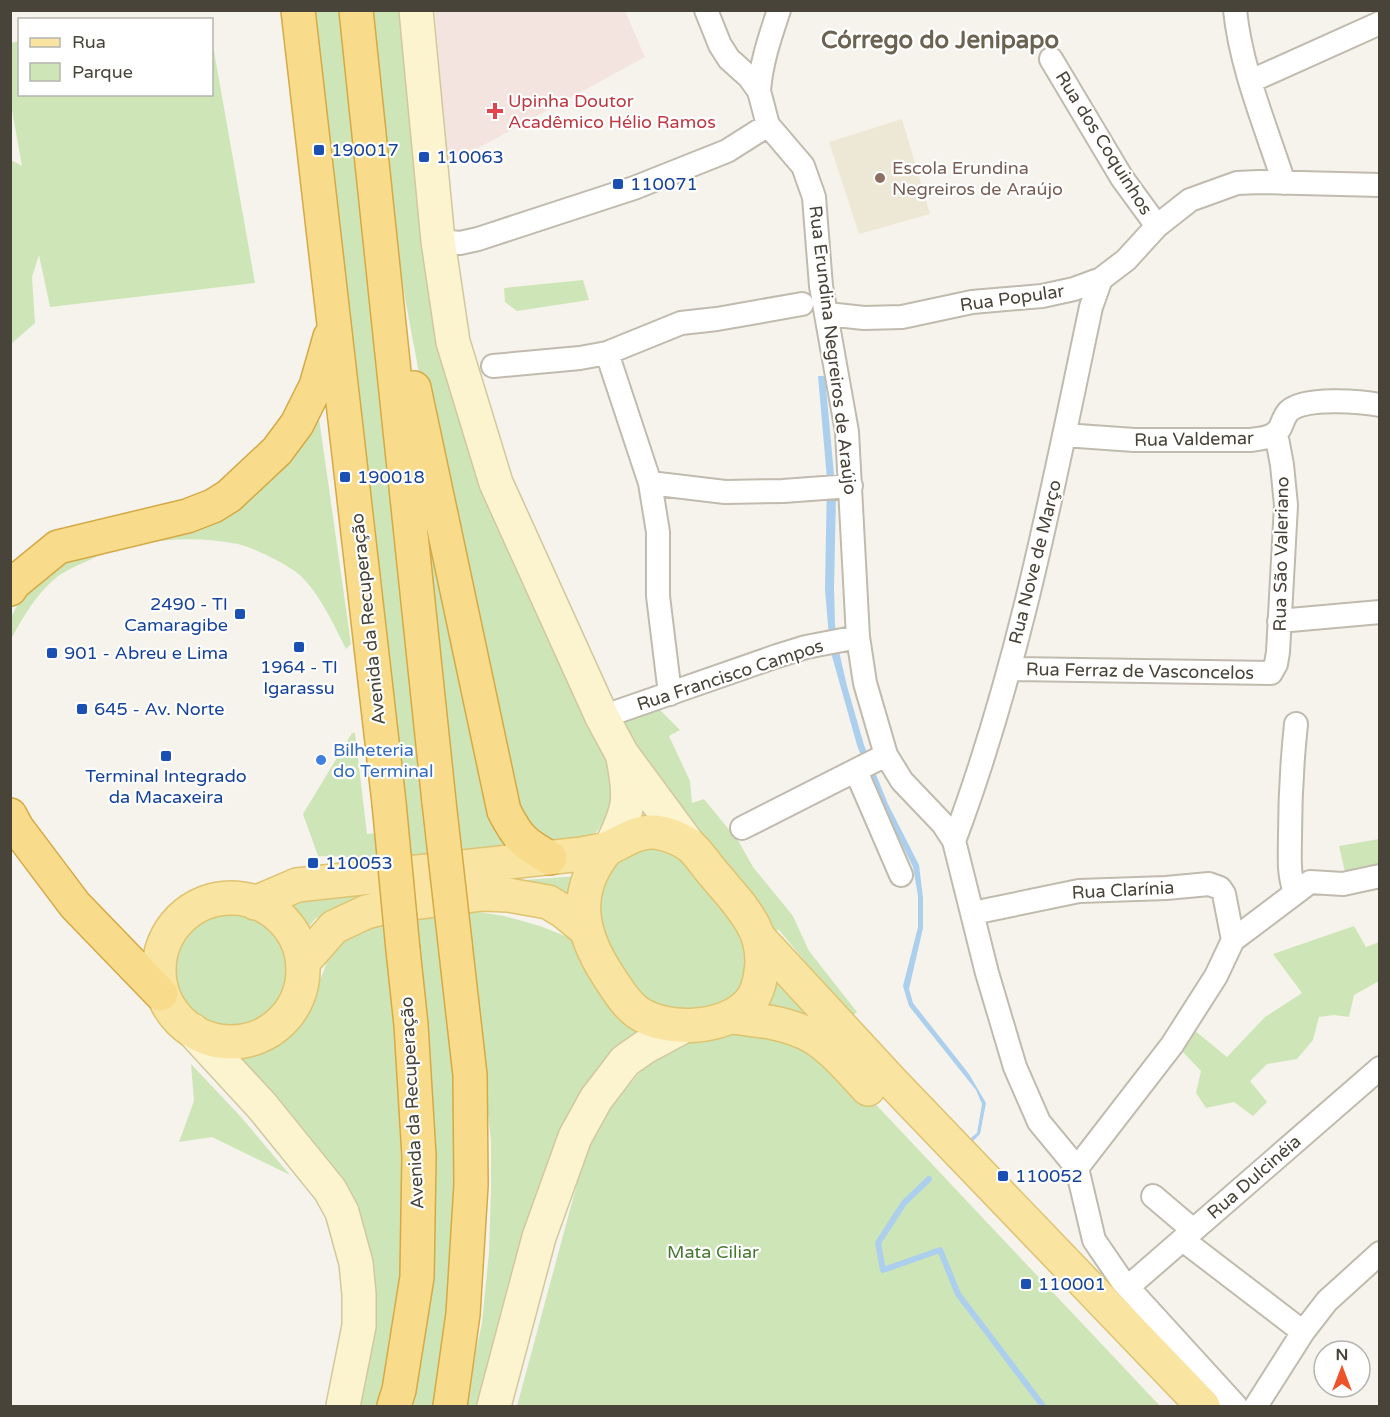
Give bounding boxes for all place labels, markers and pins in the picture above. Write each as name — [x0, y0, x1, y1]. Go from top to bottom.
place label: Upinha Doutor Acadêmico Hélio Ramos — [508, 90, 716, 133]
marker: Upinha Doutor Acadêmico Hélio Ramos — [486, 102, 504, 120]
place label: 190017 — [331, 139, 399, 161]
marker: 190017 — [312, 143, 326, 157]
place label: 110063 — [436, 146, 504, 168]
marker: 110063 — [417, 150, 431, 164]
place label: Escola Erundina Negreiros de Araújo — [892, 157, 1063, 200]
marker: Escola Erundina Negreiros de Araújo — [873, 171, 887, 185]
place label: 110071 — [630, 173, 698, 195]
marker: 110071 — [611, 177, 625, 191]
place label: 190018 — [357, 466, 425, 488]
marker: 190018 — [338, 470, 352, 484]
place label: 2490 - TI Camaragibe — [124, 593, 228, 636]
marker: 2490 - TI Camaragibe — [233, 607, 247, 621]
marker: 1964 - TI Igarassu — [292, 640, 306, 654]
place label: 901 - Abreu e Lima — [64, 642, 228, 664]
marker: 901 - Abreu e Lima — [45, 646, 59, 660]
place label: 1964 - TI Igarassu — [260, 656, 338, 699]
place label: 645 - Av. Norte — [94, 698, 225, 720]
marker: 645 - Av. Norte — [75, 702, 89, 716]
place label: Bilheteria do Terminal — [333, 739, 433, 782]
marker: Terminal Integrado da Macaxeira — [159, 749, 173, 763]
marker: Bilheteria do Terminal — [314, 753, 328, 767]
place label: Terminal Integrado da Macaxeira — [85, 765, 247, 808]
place label: 110053 — [325, 852, 393, 874]
marker: 110053 — [306, 856, 320, 870]
place label: 110052 — [1015, 1165, 1083, 1187]
marker: 110052 — [996, 1169, 1010, 1183]
place label: 110001 — [1038, 1273, 1106, 1295]
marker: 110001 — [1019, 1277, 1033, 1291]

